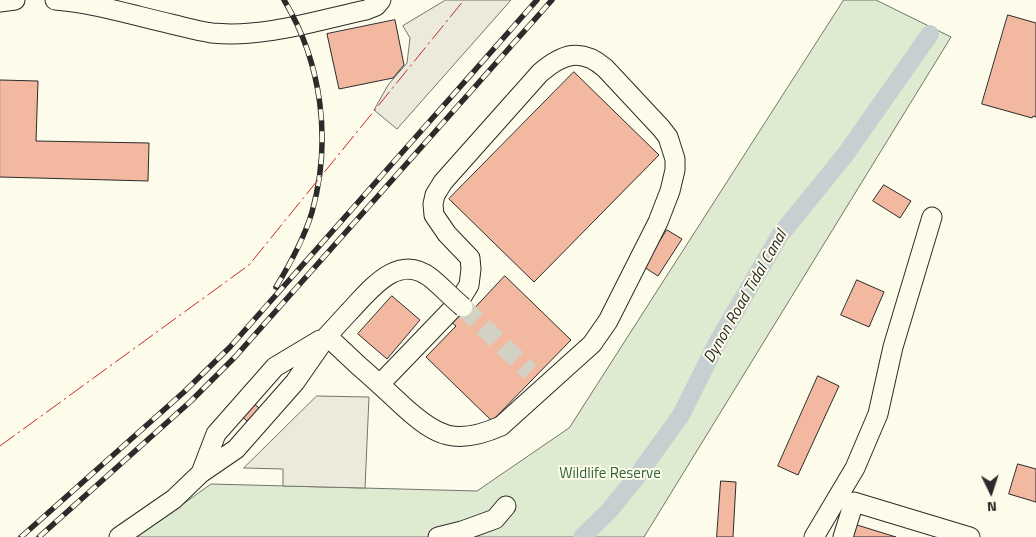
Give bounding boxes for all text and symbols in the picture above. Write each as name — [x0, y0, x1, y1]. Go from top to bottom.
water label: Dynon Road Tidal Canal — [700, 227, 792, 367]
park label: Wildlife Reserve — [559, 465, 661, 483]
north arrow — [966, 467, 1016, 517]
text: N — [987, 497, 998, 518]

